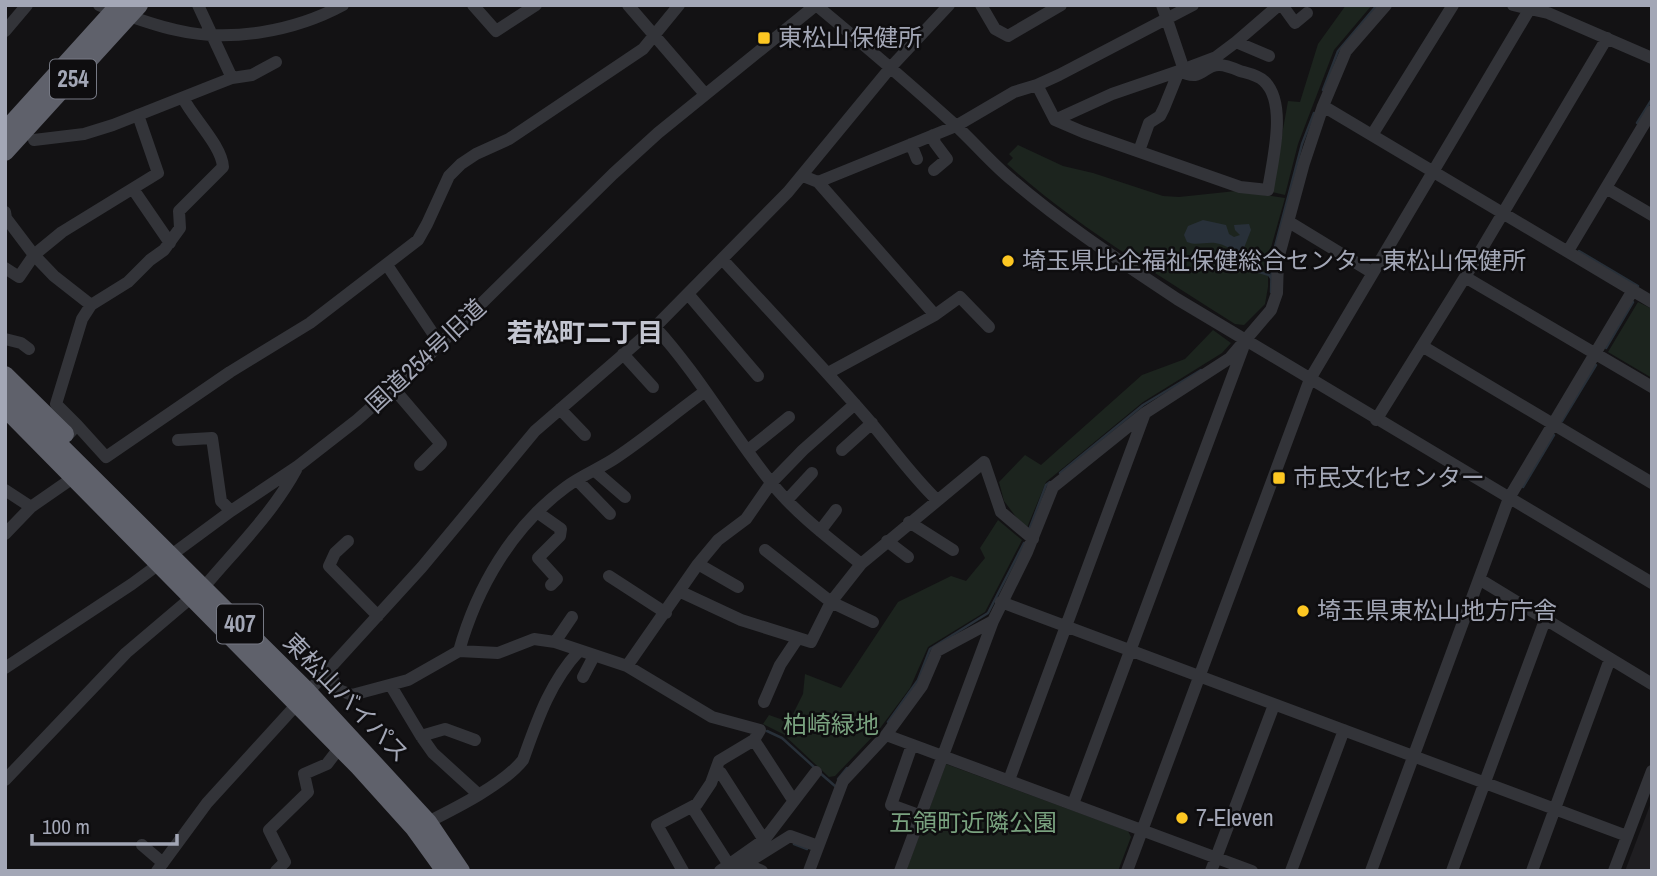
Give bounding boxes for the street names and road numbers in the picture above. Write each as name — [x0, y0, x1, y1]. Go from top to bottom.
road number: 254 — [50, 60, 96, 99]
street label: 国道254号旧道 — [359, 291, 492, 419]
road number: 407 — [217, 604, 263, 644]
street label: 東松山バイパス — [277, 626, 416, 769]

